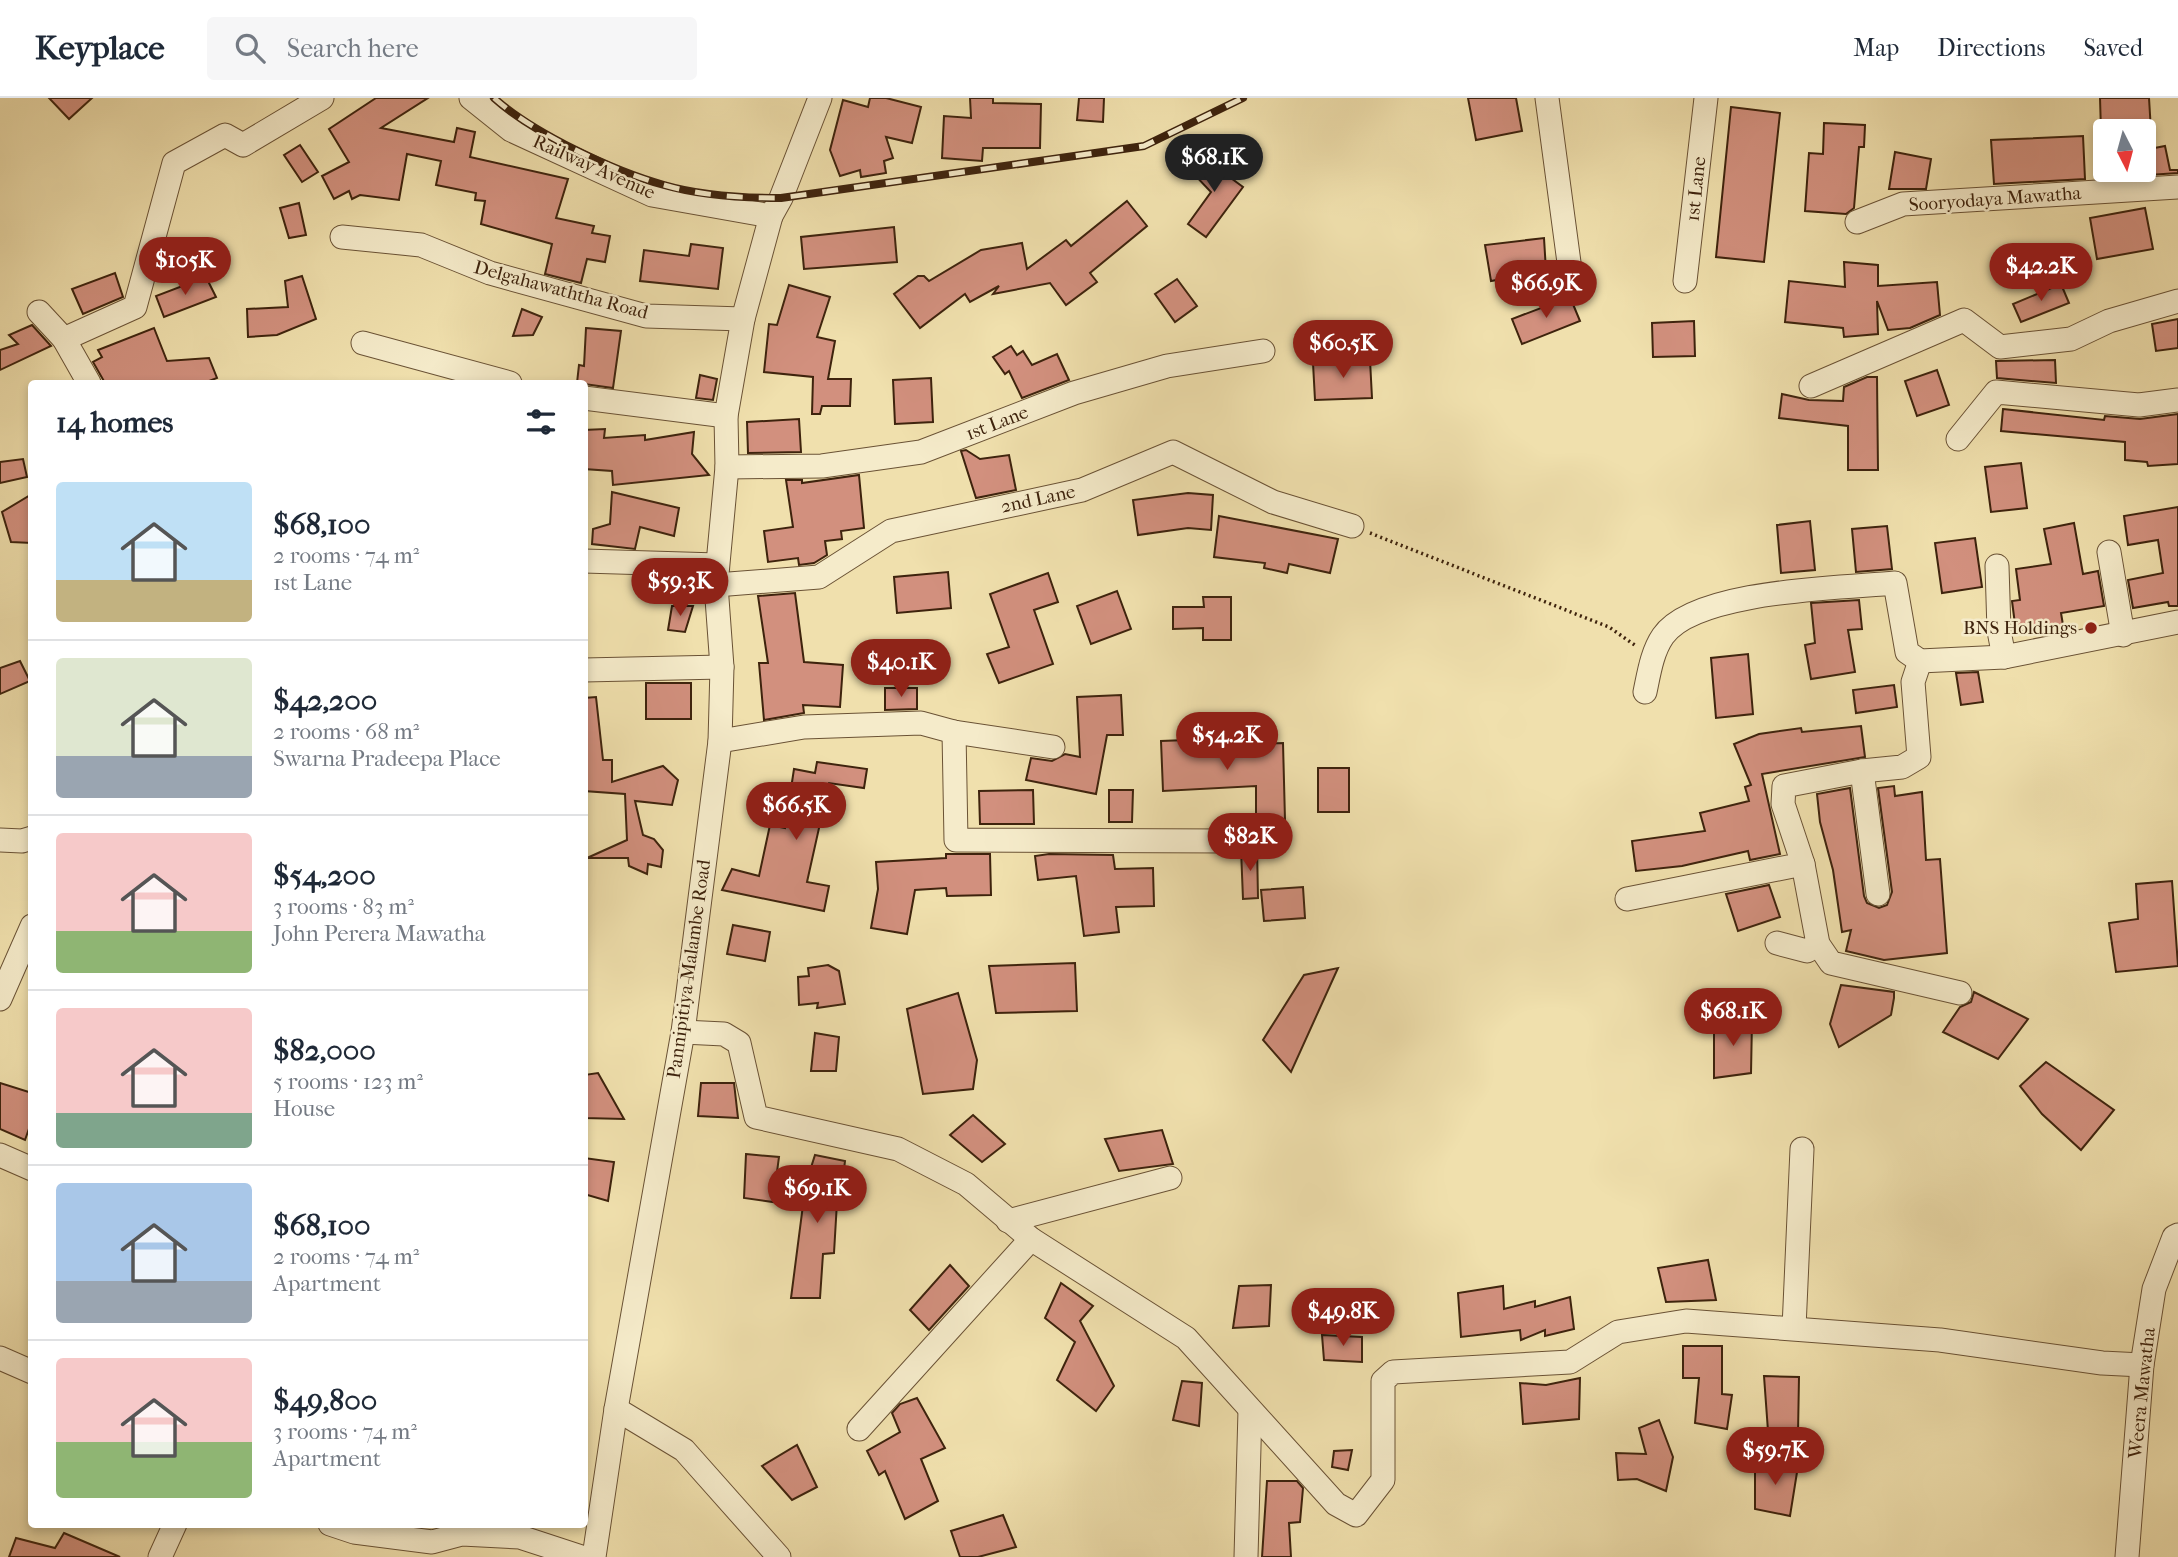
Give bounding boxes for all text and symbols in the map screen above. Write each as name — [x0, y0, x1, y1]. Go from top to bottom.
search box — [207, 17, 697, 80]
text: Keyplace — [35, 29, 165, 68]
icon: search — [231, 29, 269, 67]
text: Search here — [287, 33, 419, 64]
text: Map — [1853, 34, 1899, 62]
text: Directions — [1937, 34, 2045, 62]
text: Saved — [2083, 34, 2143, 62]
north arrow — [2093, 119, 2156, 182]
map controls — [2093, 119, 2156, 182]
street label: Railway Avenue — [529, 130, 659, 204]
pin: $68.1K — [1157, 134, 1271, 194]
text: $68.1K — [1181, 143, 1247, 170]
street label: 1st Lane — [1682, 155, 1710, 223]
street label: Sooryodaya Mawatha — [1908, 182, 2082, 216]
pin: $105K — [136, 238, 234, 297]
pin: $42.2K — [1984, 244, 2098, 303]
text: $105K — [155, 246, 215, 273]
text: $42.2K — [2005, 252, 2077, 279]
street label: Delgahawaththa Road — [471, 256, 651, 324]
pin: $66.9K — [1489, 260, 1603, 320]
text: $66.9K — [1511, 269, 1581, 296]
pin: $60.5K — [1286, 320, 1400, 380]
text: $60.5K — [1309, 329, 1377, 356]
street label: 1st Lane — [963, 401, 1031, 445]
icon: filters — [522, 403, 560, 441]
text: 14 homes — [56, 405, 173, 440]
street label: 2nd Lane — [999, 480, 1077, 518]
text: $68,100 — [273, 507, 371, 542]
icon: home — [112, 510, 196, 594]
text: 2 rooms · 74 m² — [273, 542, 419, 569]
pin: $59.3K — [623, 559, 737, 618]
text: $59.3K — [647, 567, 713, 594]
text: 1st Lane — [273, 569, 352, 596]
place label: BNS Holdings — [1963, 617, 2077, 639]
marker: BNS Holdings — [2083, 620, 2099, 636]
pin: $40.1K — [844, 640, 958, 699]
text: $40.1K — [867, 648, 935, 675]
text: $42,200 — [273, 683, 377, 718]
icon: home — [112, 686, 196, 770]
pin: $54.2K — [1170, 712, 1284, 772]
text: 2 rooms · 68 m² — [273, 718, 419, 745]
text: $54.2K — [1192, 721, 1262, 748]
text: Swarna Pradeepa Place — [273, 745, 501, 772]
pin: $66.5K — [739, 782, 853, 842]
text: $66.5K — [762, 791, 830, 818]
pin: $82K — [1209, 814, 1291, 873]
text: $82K — [1224, 822, 1276, 849]
street label: Pannipitiya-Malambe Road — [663, 857, 715, 1080]
text: $54,200 — [273, 858, 376, 893]
icon: home — [112, 861, 196, 945]
text: 3 rooms · 83 m² — [273, 893, 414, 920]
text: John Perera Mawatha — [273, 920, 485, 947]
pin: $68.1K — [1676, 988, 1790, 1048]
text: $68.1K — [1700, 997, 1766, 1024]
text: $82,000 — [273, 1033, 376, 1068]
icon: home — [112, 1036, 196, 1120]
text: 5 rooms · 123 m² — [273, 1068, 423, 1095]
text: House — [273, 1095, 335, 1122]
pin: $69.1K — [760, 1166, 874, 1225]
text: $69.1K — [784, 1174, 850, 1201]
text: $68,100 — [273, 1208, 371, 1243]
icon: home — [112, 1211, 196, 1295]
text: 2 rooms · 74 m² — [273, 1243, 419, 1270]
text: Apartment — [273, 1270, 381, 1297]
pin: $49.8K — [1286, 1288, 1400, 1348]
text: $49.8K — [1308, 1297, 1379, 1324]
street label: Weera Mawatha — [2124, 1326, 2160, 1461]
text: $49,800 — [273, 1383, 377, 1418]
icon: home — [112, 1386, 196, 1470]
text: 3 rooms · 74 m² — [273, 1418, 417, 1445]
pin: $59.7K — [1718, 1428, 1832, 1487]
text: $59.7K — [1742, 1436, 1808, 1463]
text: Apartment — [273, 1445, 381, 1472]

